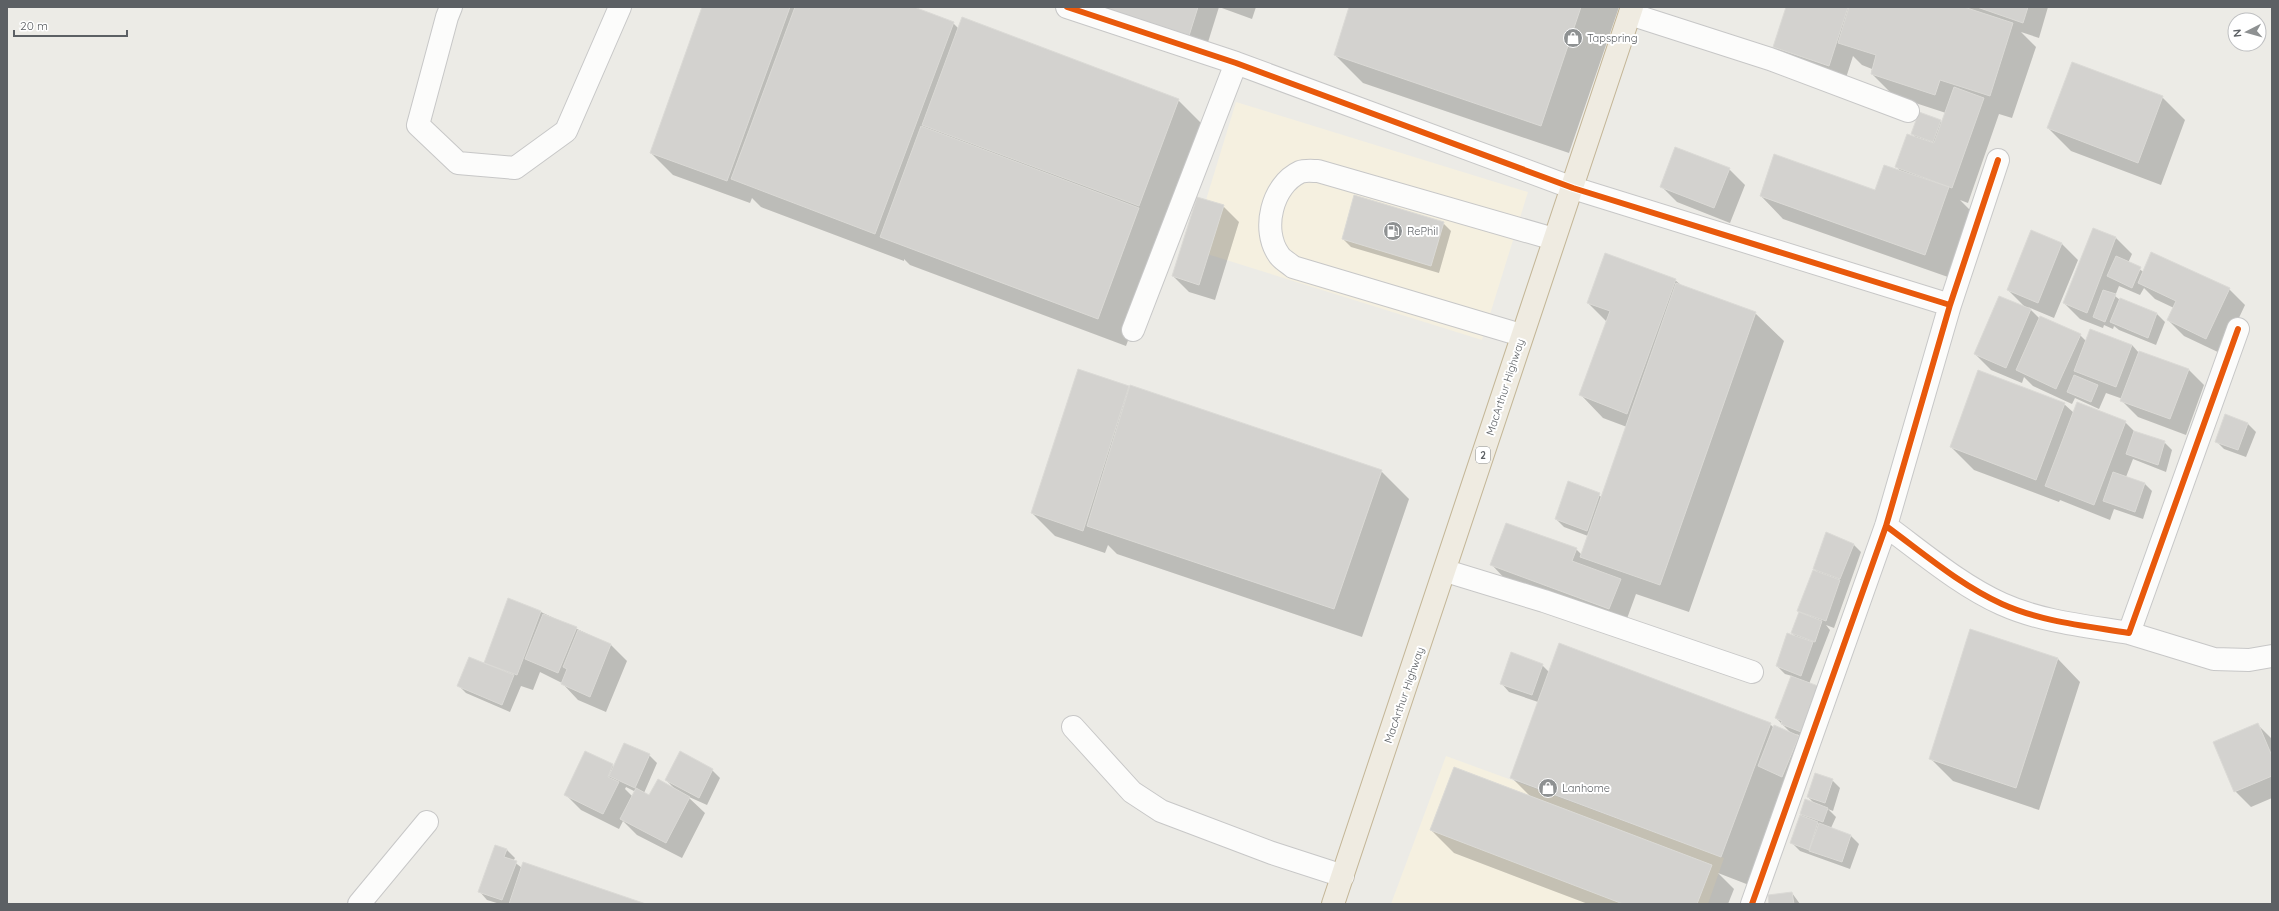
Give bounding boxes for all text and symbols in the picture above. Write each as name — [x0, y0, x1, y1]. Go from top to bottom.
scale bar — [14, 12, 127, 38]
north arrow — [2227, 12, 2267, 52]
text: 20 m — [20, 18, 48, 33]
shop icon: Tapspring — [1562, 27, 1584, 49]
text: N — [2230, 28, 2244, 38]
place label: Tapspring — [1587, 31, 1638, 45]
fuel station icon: RePhil — [1382, 220, 1404, 242]
place label: RePhil — [1407, 224, 1438, 238]
street label: MacArthur Highway — [1483, 337, 1527, 437]
road number: 2 — [1476, 447, 1490, 463]
street label: MacArthur Highway — [1381, 645, 1427, 745]
shop icon: Lanhome — [1537, 777, 1559, 799]
place label: Lanhome — [1562, 781, 1610, 795]

